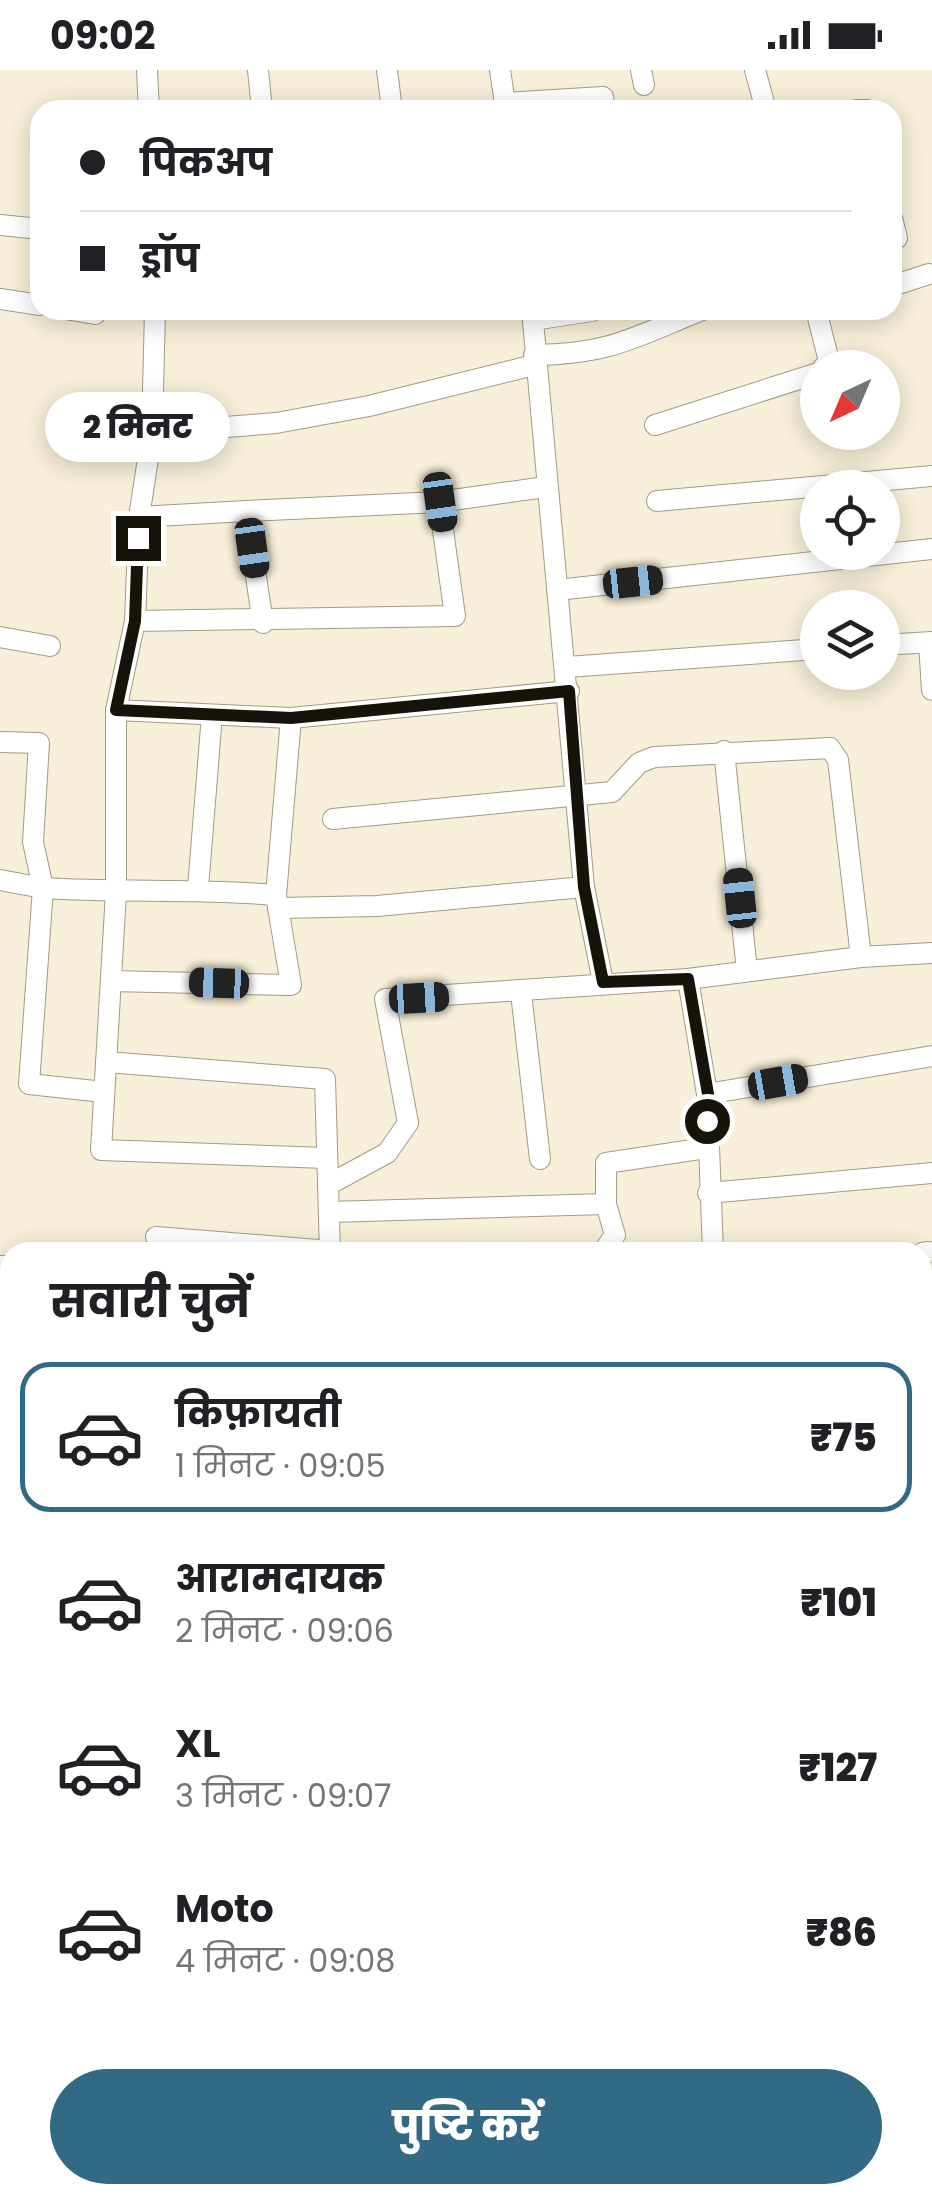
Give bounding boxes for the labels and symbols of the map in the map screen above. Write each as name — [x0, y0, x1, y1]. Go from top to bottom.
north arrow — [800, 350, 900, 450]
callout: 2 मिनट — [46, 393, 230, 463]
car — [421, 470, 459, 534]
route end — [116, 516, 161, 561]
car — [233, 516, 271, 580]
car — [602, 564, 664, 600]
car — [722, 867, 758, 929]
car — [188, 967, 250, 999]
car — [388, 981, 450, 1015]
car — [746, 1062, 810, 1102]
route start — [685, 1099, 730, 1144]

